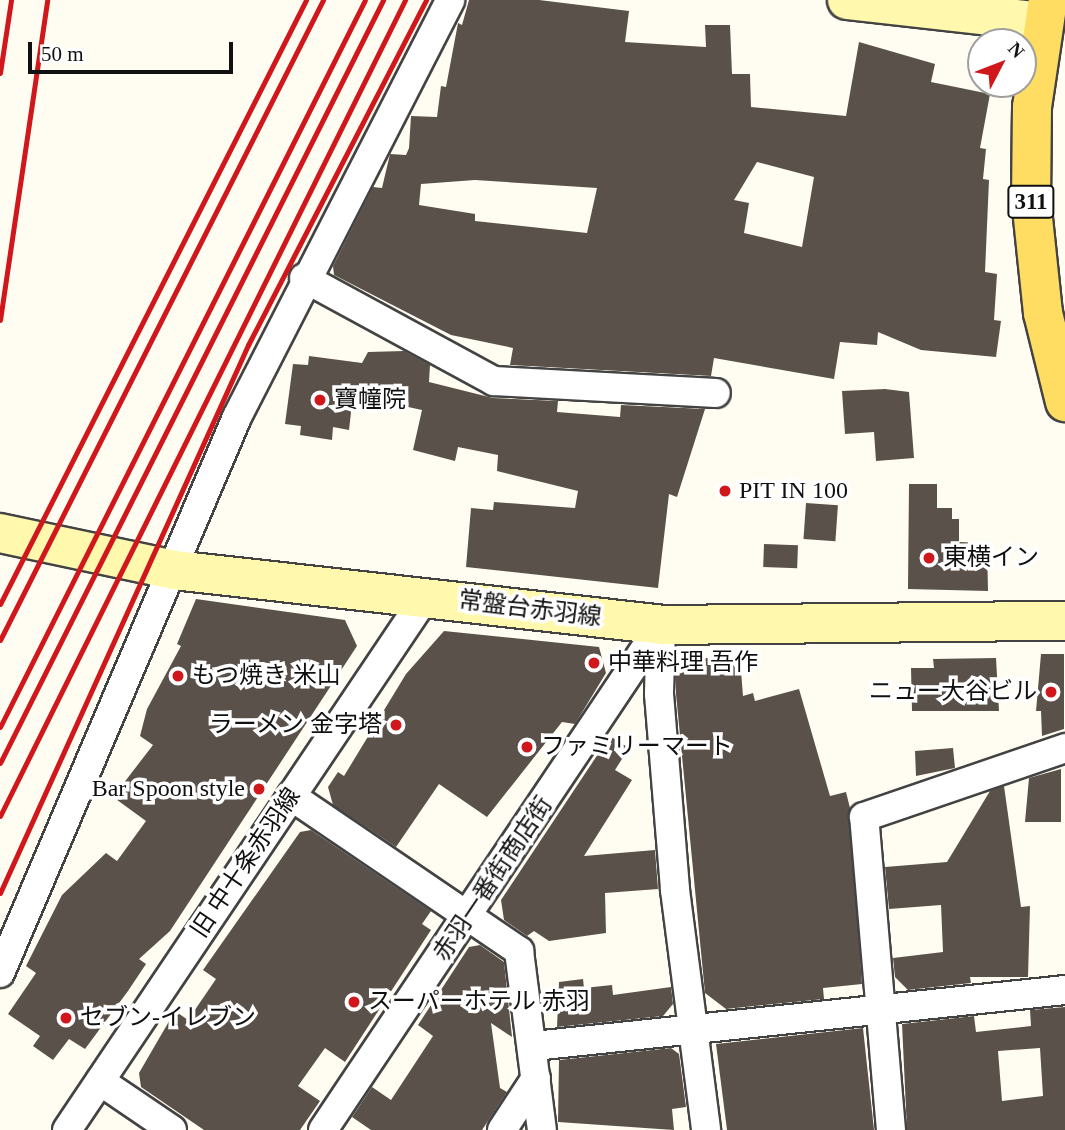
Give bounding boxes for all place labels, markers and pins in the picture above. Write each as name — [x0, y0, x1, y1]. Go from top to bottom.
place label: 寶幢院 — [334, 386, 406, 414]
marker: 寶幢院 — [312, 392, 328, 408]
place label: PIT IN 100 — [739, 477, 848, 505]
marker: PIT IN 100 — [717, 483, 733, 499]
place label: 東横イン — [943, 544, 1039, 572]
marker: 東横イン — [921, 550, 937, 566]
place label: 中華料理 吾作 — [608, 649, 758, 677]
marker: 中華料理 吾作 — [586, 655, 602, 671]
place label: もつ焼き 米山 — [192, 662, 342, 690]
marker: もつ焼き 米山 — [170, 668, 186, 684]
place label: ニュー大谷ビル — [869, 678, 1037, 706]
marker: ニュー大谷ビル — [1043, 684, 1059, 700]
place label: ラーメン 金字塔 — [208, 711, 382, 739]
marker: ラーメン 金字塔 — [388, 717, 404, 733]
place label: ファミリーマート — [541, 733, 733, 761]
marker: ファミリーマート — [519, 739, 535, 755]
place label: Bar Spoon style — [92, 775, 245, 803]
marker: Bar Spoon style — [251, 781, 267, 797]
place label: スーパーホテル 赤羽 — [368, 988, 590, 1016]
marker: スーパーホテル 赤羽 — [346, 994, 362, 1010]
place label: セブン-イレブン — [80, 1004, 256, 1032]
marker: セブン-イレブン — [58, 1010, 74, 1026]

